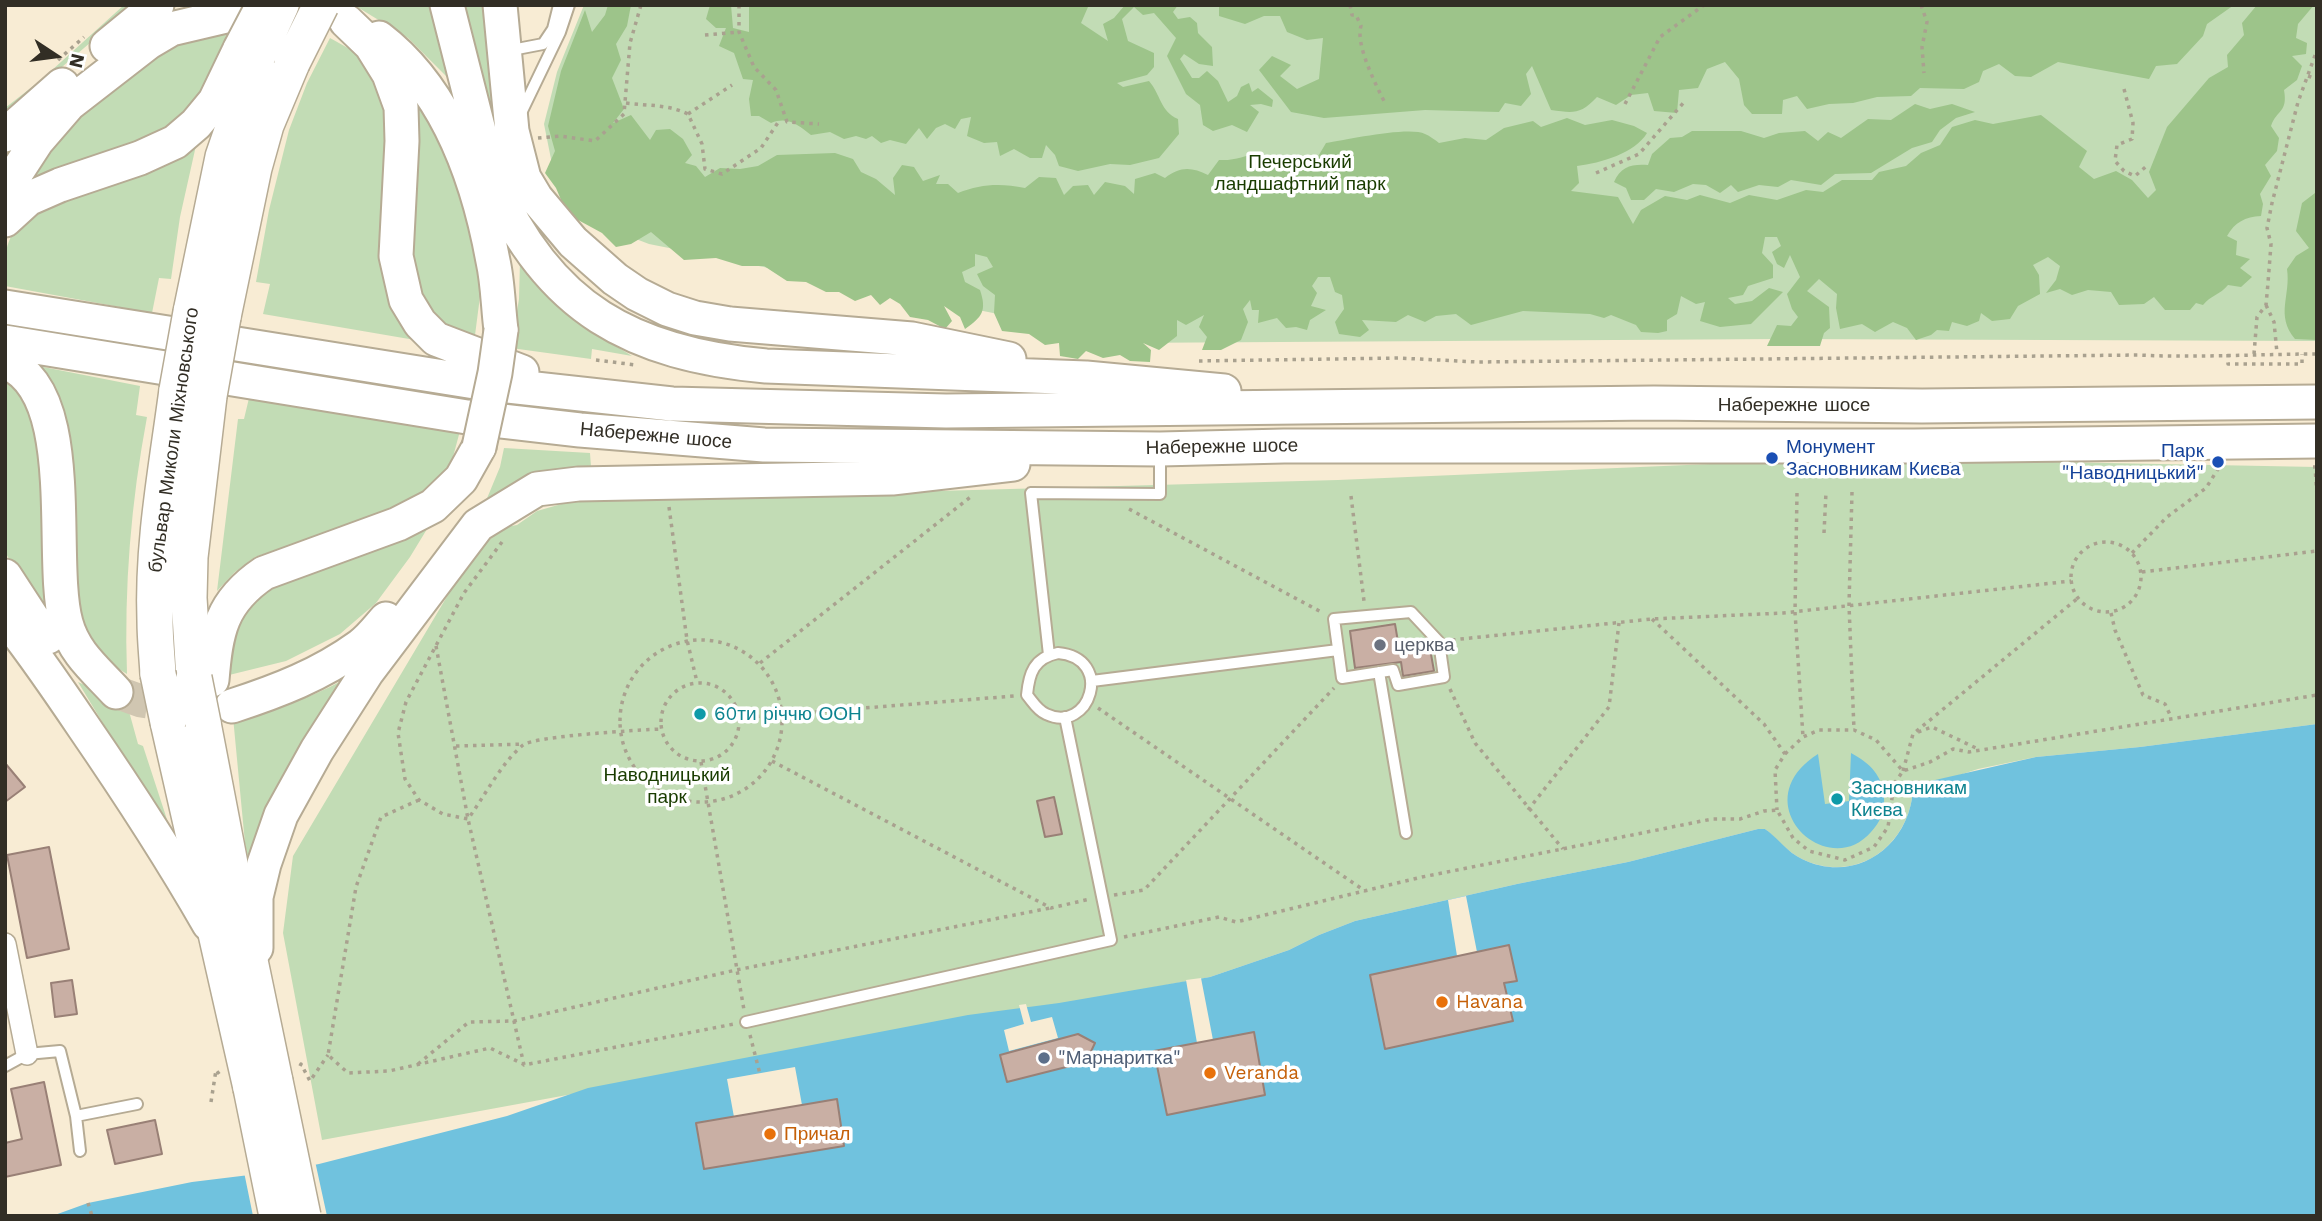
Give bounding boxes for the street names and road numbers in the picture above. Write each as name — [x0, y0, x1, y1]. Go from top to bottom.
street label: бульвар Миколи Міхновського — [144, 306, 204, 574]
street label: Набережне шосе — [1718, 394, 1870, 416]
street label: Набережне шосе — [579, 418, 733, 454]
street label: Набережне шосе — [1146, 434, 1298, 460]

